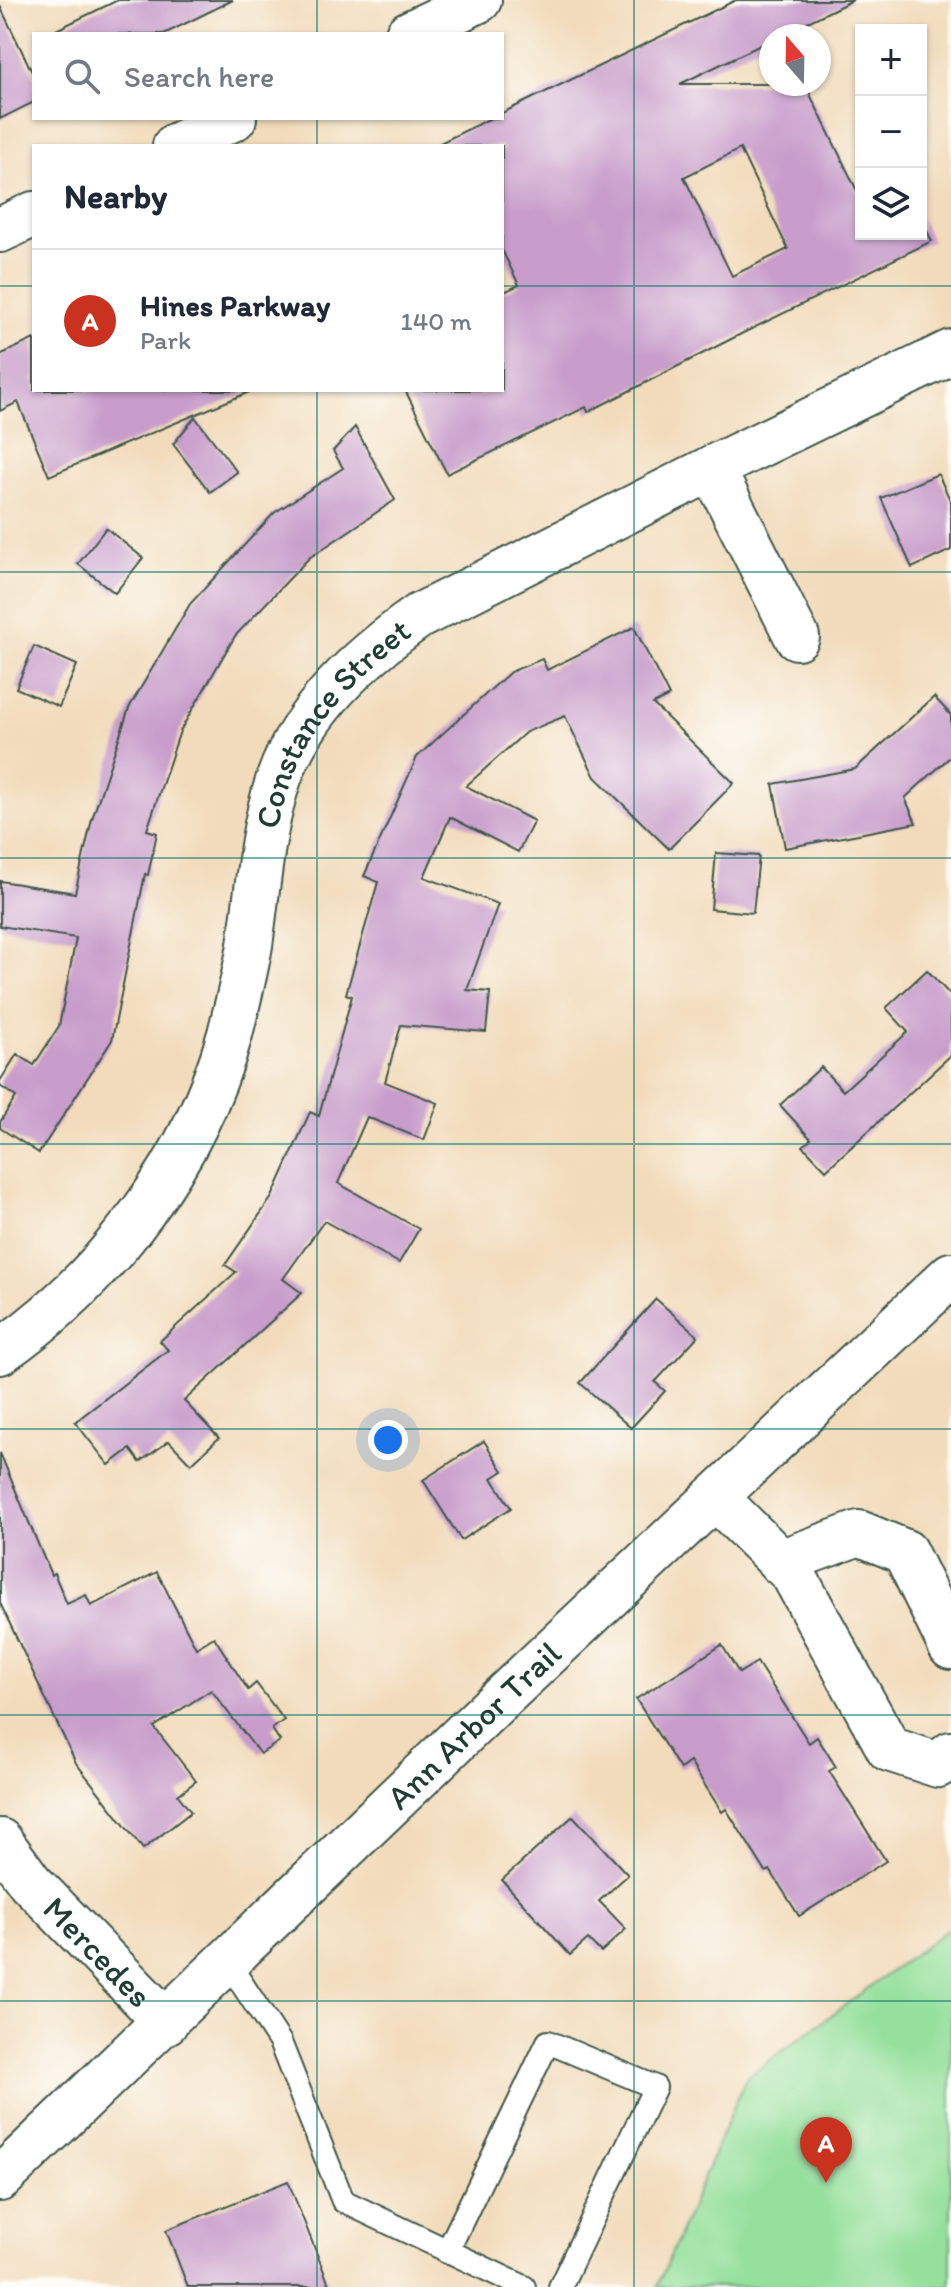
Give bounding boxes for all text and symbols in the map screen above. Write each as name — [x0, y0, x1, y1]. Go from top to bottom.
north arrow — [759, 24, 831, 96]
map controls — [855, 24, 927, 240]
button: + — [855, 24, 927, 96]
search box — [32, 32, 504, 120]
icon: search — [60, 54, 104, 98]
text: Search here — [124, 58, 274, 95]
button: − — [855, 96, 927, 168]
button: layers — [855, 168, 927, 240]
text: Nearby — [64, 176, 167, 217]
text: Hines Parkway — [140, 287, 330, 324]
text: A — [82, 305, 98, 337]
text: 140 m — [401, 305, 472, 337]
text: Park — [140, 324, 191, 356]
street label: Constance Street — [246, 609, 418, 832]
your location — [368, 1420, 408, 1460]
street label: Ann Arbor Trail — [378, 1632, 569, 1818]
street label: Mercedes — [35, 1888, 161, 2016]
pin: A — [800, 2117, 852, 2183]

